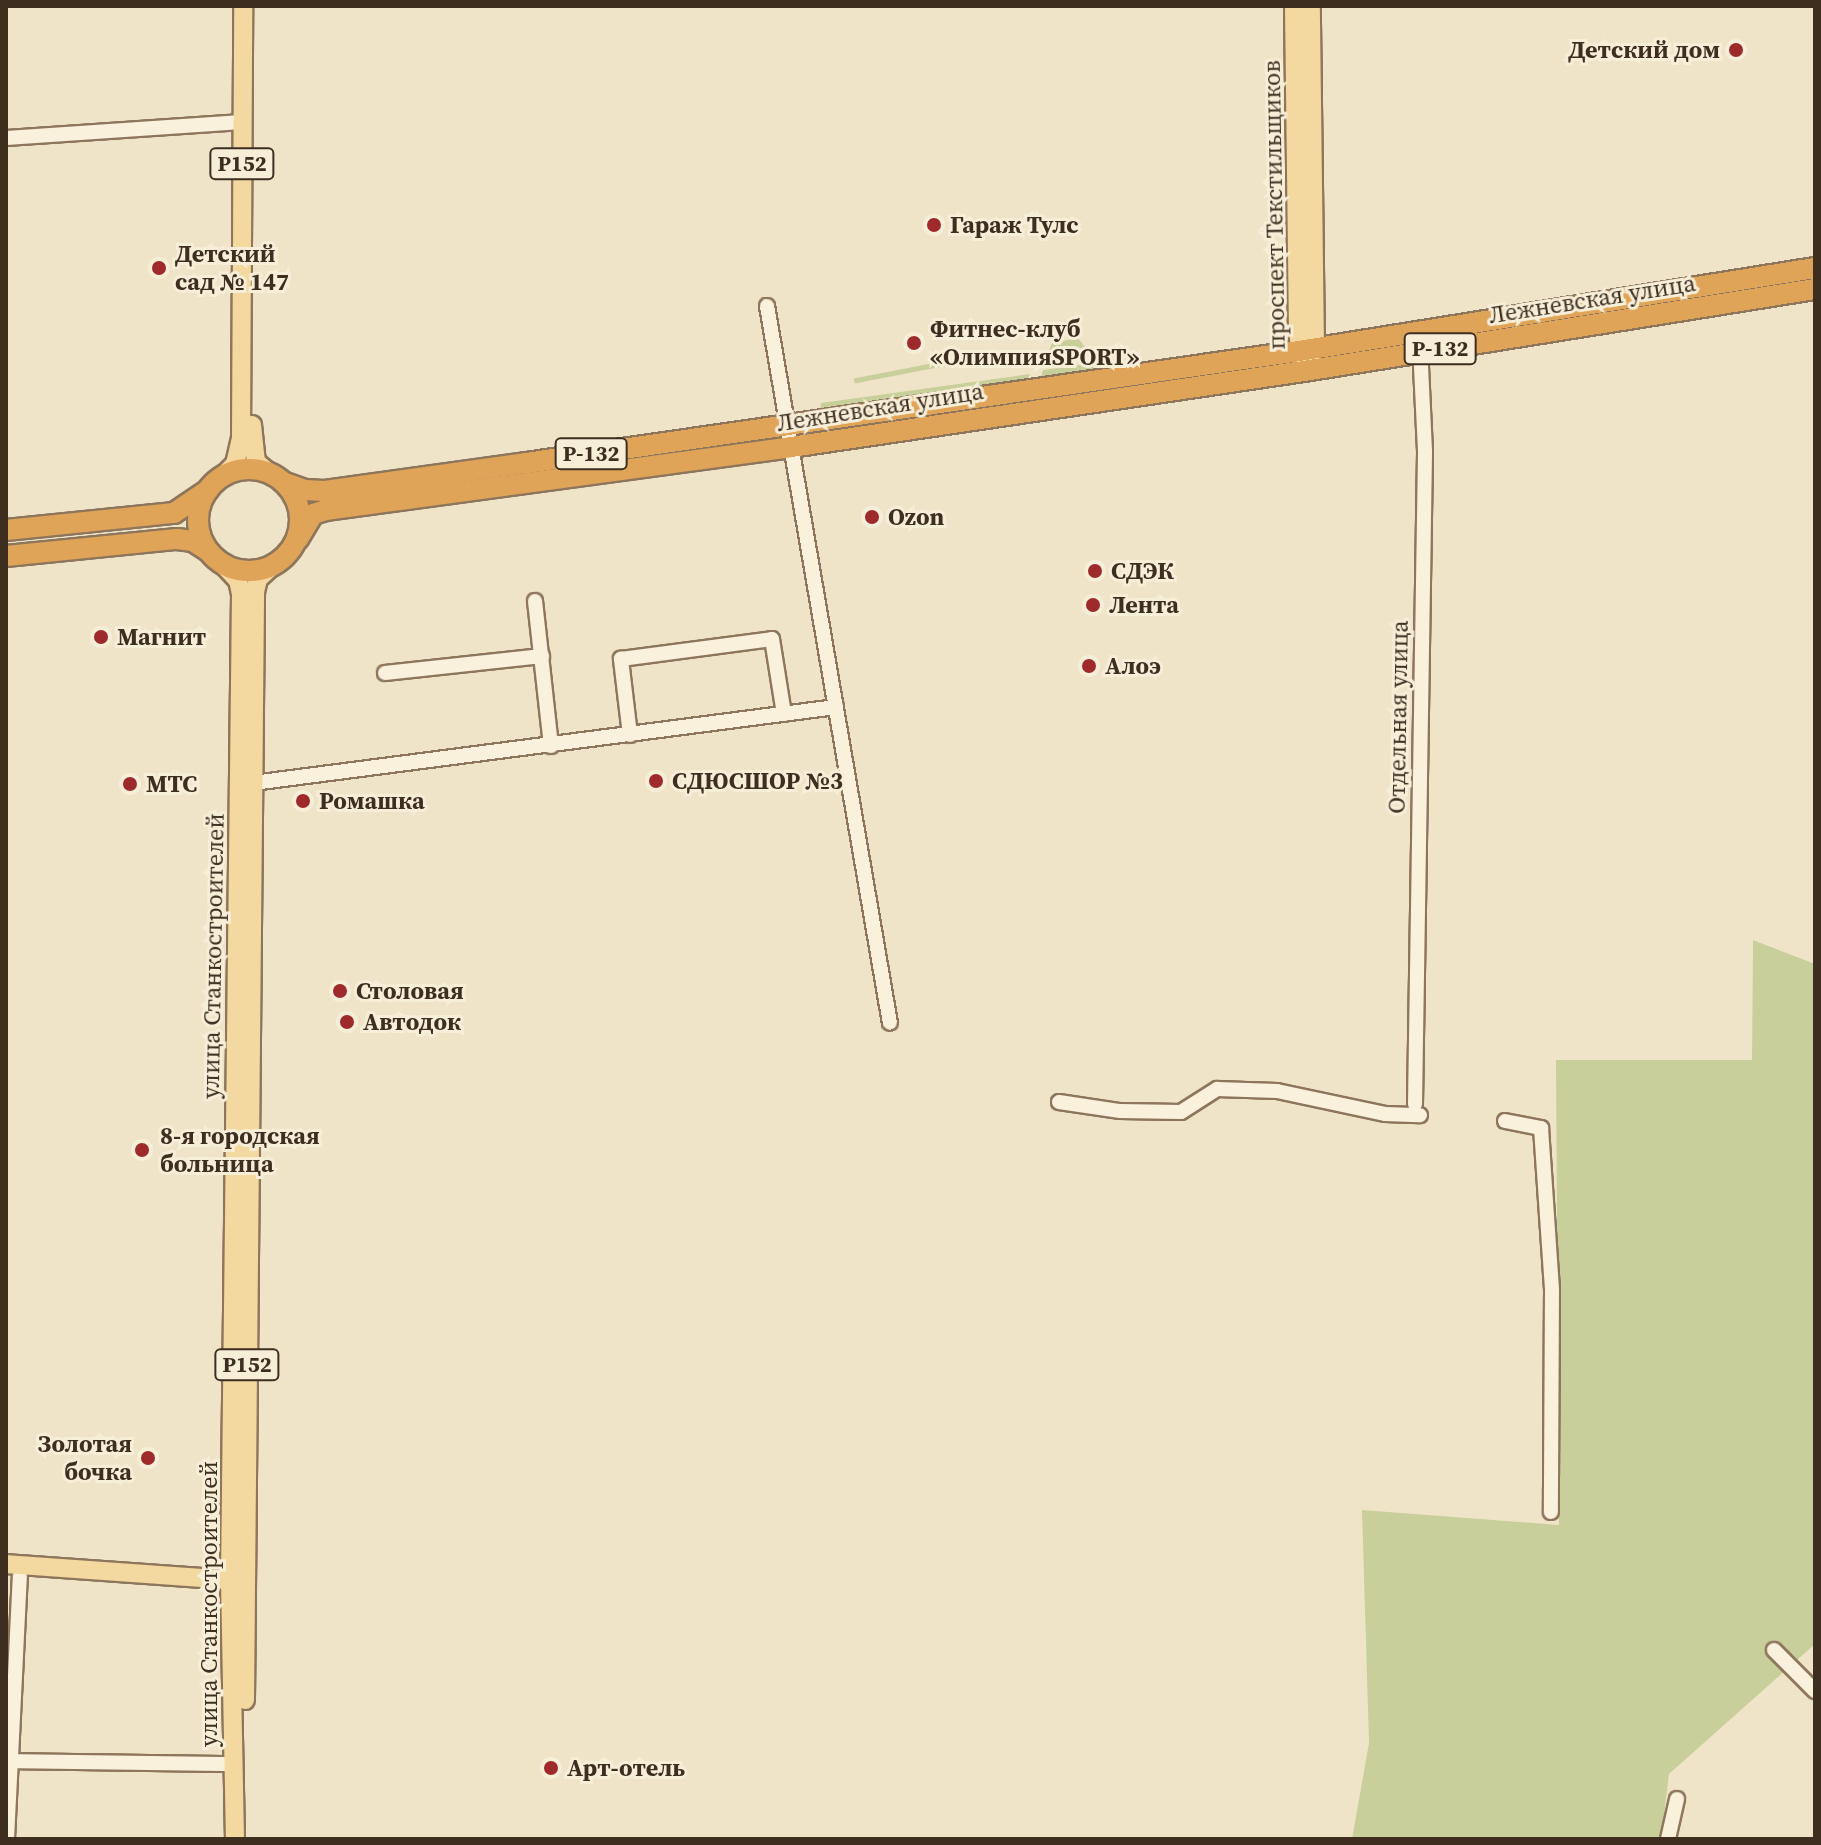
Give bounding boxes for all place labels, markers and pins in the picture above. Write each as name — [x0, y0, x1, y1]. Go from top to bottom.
place label: Детский дом — [1568, 36, 1720, 64]
marker: Детский дом — [1727, 41, 1745, 59]
place label: Гараж Тулс — [950, 211, 1079, 239]
marker: Гараж Тулс — [925, 216, 943, 234]
place label: Детский сад № 147 — [175, 240, 289, 296]
marker: Детский сад № 147 — [150, 259, 168, 277]
place label: Фитнес-клуб «ОлимпияSPORT» — [930, 315, 1139, 371]
marker: Фитнес-клуб «ОлимпияSPORT» — [905, 334, 923, 352]
place label: Ozon — [888, 503, 944, 531]
marker: Ozon — [863, 508, 881, 526]
place label: СДЭК — [1111, 557, 1174, 585]
marker: СДЭК — [1086, 562, 1104, 580]
place label: Лента — [1109, 591, 1179, 619]
marker: Лента — [1084, 596, 1102, 614]
place label: Магнит — [117, 623, 206, 651]
marker: Магнит — [92, 628, 110, 646]
place label: Алоэ — [1105, 652, 1161, 680]
marker: Алоэ — [1080, 657, 1098, 675]
place label: СДЮСШОР №3 — [672, 767, 843, 795]
place label: МТС — [146, 770, 197, 798]
marker: СДЮСШОР №3 — [647, 772, 665, 790]
marker: МТС — [121, 775, 139, 793]
place label: Ромашка — [319, 787, 425, 815]
marker: Ромашка — [294, 792, 312, 810]
place label: Столовая — [356, 977, 464, 1005]
marker: Столовая — [331, 982, 349, 1000]
place label: Автодок — [363, 1008, 461, 1036]
marker: Автодок — [338, 1013, 356, 1031]
place label: 8-я городская больница — [160, 1122, 320, 1178]
marker: 8-я городская больница — [131, 1139, 153, 1161]
place label: Золотая бочка — [38, 1430, 132, 1486]
marker: Золотая бочка — [139, 1449, 157, 1467]
place label: Арт-отель — [567, 1754, 685, 1782]
marker: Арт-отель — [542, 1759, 560, 1777]

